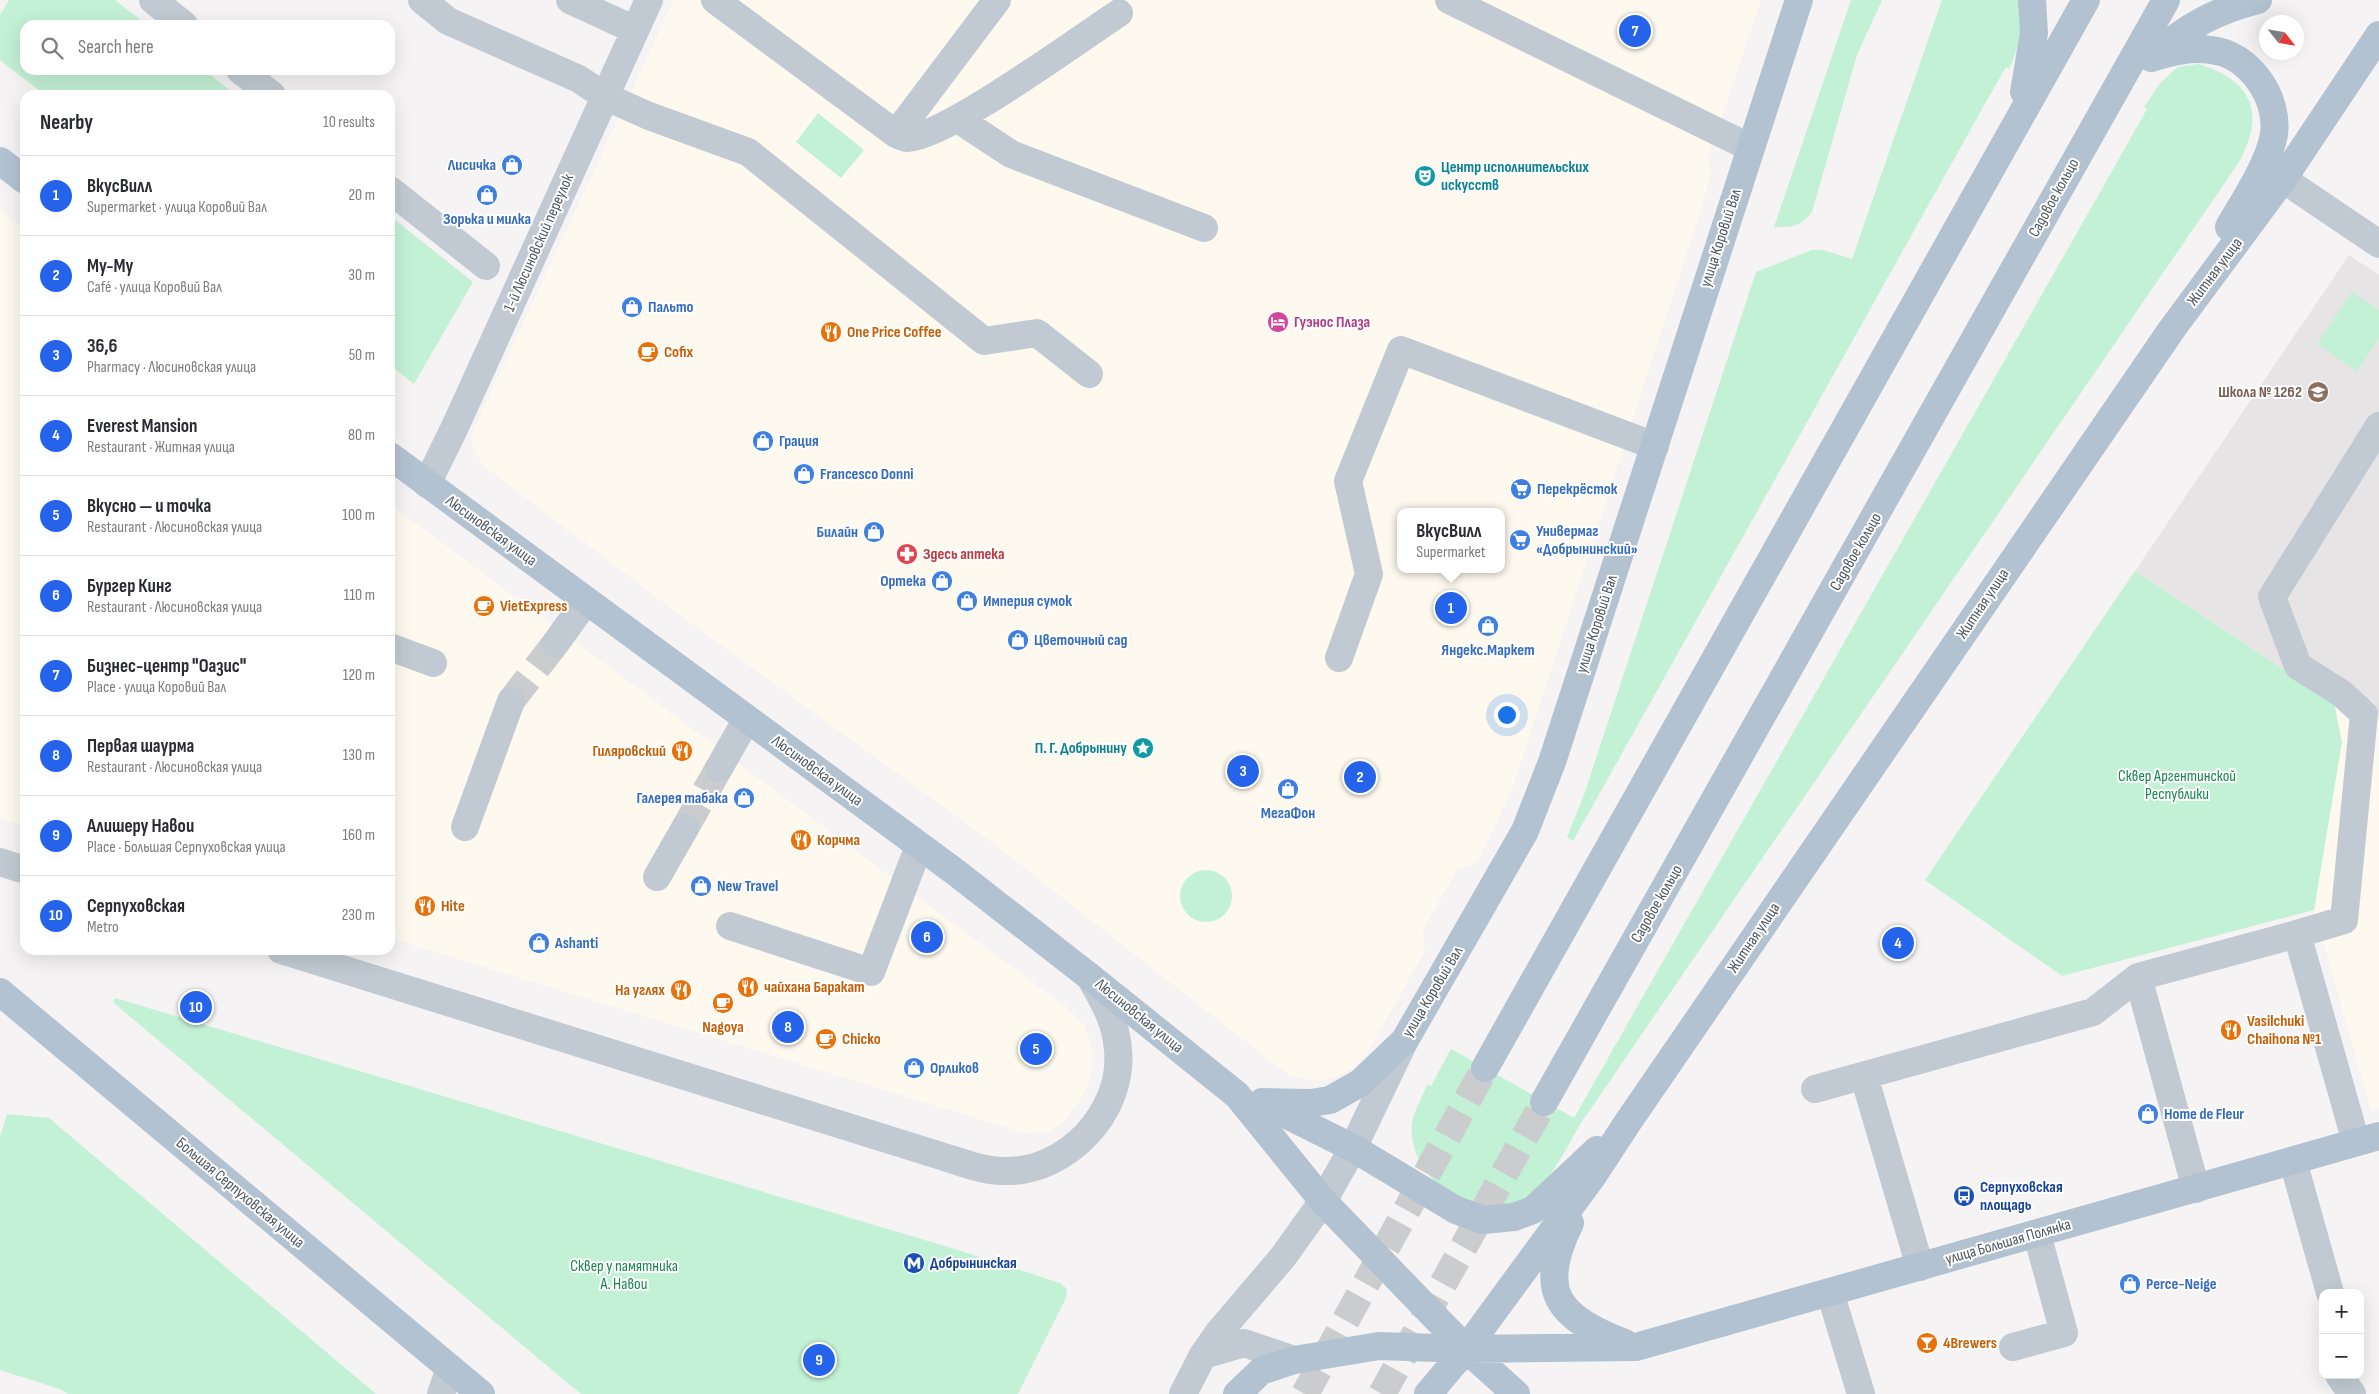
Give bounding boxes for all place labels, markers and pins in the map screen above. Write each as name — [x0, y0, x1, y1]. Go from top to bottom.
pin: 7 — [1619, 12, 1651, 50]
shop icon: Лисичка — [500, 153, 524, 177]
place label: Лисичка — [447, 156, 496, 175]
place label: Центр исполнительских искусств — [1441, 158, 1589, 195]
theatre icon: Центр исполнительских искусств — [1413, 164, 1437, 188]
shop icon: Зорька и милка — [475, 183, 499, 207]
place label: Зорька и милка — [443, 210, 531, 229]
shop icon: Пальто — [620, 295, 644, 319]
place label: Пальто — [648, 298, 694, 317]
hotel icon: Гуэнос Плаза — [1266, 310, 1290, 334]
place label: Гуэнос Плаза — [1294, 313, 1370, 332]
restaurant icon: One Price Coffee — [819, 320, 843, 344]
place label: One Price Coffee — [847, 323, 942, 342]
cafe icon: Cofix — [636, 340, 660, 364]
place label: Cofix — [664, 343, 694, 362]
school or university icon: Школа № 1262 — [2306, 380, 2330, 404]
place label: Школа № 1262 — [2218, 383, 2302, 402]
shop icon: Грация — [751, 429, 775, 453]
place label: Грация — [779, 432, 819, 451]
shop icon: Francesco Donni — [792, 462, 816, 486]
place label: Francesco Donni — [820, 465, 914, 484]
supermarket icon: Перекрёсток — [1509, 477, 1533, 501]
place label: Перекрёсток — [1537, 480, 1618, 499]
shop icon: Билайн — [862, 520, 886, 544]
place label: Универмаг «Добрынинский» — [1536, 522, 1638, 559]
place label: Билайн — [816, 523, 858, 542]
supermarket icon: Универмаг «Добрынинский» — [1508, 528, 1532, 552]
pharmacy icon: Здесь аптека — [895, 542, 919, 566]
place label: Здесь аптека — [923, 545, 1005, 564]
shop icon: Ортека — [930, 569, 954, 593]
place label: Ортека — [880, 572, 926, 591]
shop icon: Империя сумок — [955, 589, 979, 613]
pin: 1 — [1435, 589, 1467, 627]
place label: Империя сумок — [983, 592, 1072, 611]
cafe icon: VietExpress — [472, 594, 496, 618]
place label: VietExpress — [500, 597, 567, 616]
shop icon: Яндекс.Маркет — [1476, 614, 1500, 638]
shop icon: Цветочный сад — [1006, 628, 1030, 652]
place label: Цветочный сад — [1034, 631, 1127, 650]
place label: Яндекс.Маркет — [1441, 641, 1535, 660]
place icon: П. Г. Добрынину — [1131, 736, 1155, 760]
restaurant icon: Гиляровский — [670, 739, 694, 763]
place label: П. Г. Добрынину — [1035, 739, 1127, 758]
place label: Гиляровский — [592, 742, 666, 761]
pin: 3 — [1227, 752, 1259, 790]
pin: 2 — [1344, 758, 1376, 796]
shop icon: МегаФон — [1276, 777, 1300, 801]
shop icon: Галерея табака — [732, 786, 756, 810]
place label: Галерея табака — [636, 789, 728, 808]
place label: МегаФон — [1261, 804, 1315, 823]
restaurant icon: Корчма — [789, 828, 813, 852]
place label: Корчма — [817, 831, 860, 850]
shop icon: New Travel — [689, 874, 713, 898]
place label: New Travel — [717, 877, 778, 896]
restaurant icon: Hite — [413, 894, 437, 918]
place label: Hite — [441, 897, 465, 916]
pin: 6 — [911, 918, 943, 956]
pin: 4 — [1882, 924, 1914, 962]
shop icon: Ashanti — [527, 931, 551, 955]
place label: Ashanti — [554, 934, 598, 953]
restaurant icon: чайхана Баракат — [736, 975, 760, 999]
restaurant icon: На углях — [669, 978, 693, 1002]
place label: чайхана Баракат — [764, 978, 865, 997]
place label: На углях — [615, 981, 665, 1000]
pin: 10 — [180, 988, 212, 1026]
cafe icon: Nagoya — [711, 991, 735, 1015]
pin: 8 — [772, 1008, 804, 1046]
place label: Vasilchuki Chaihona №1 — [2247, 1012, 2322, 1049]
place label: Nagoya — [702, 1018, 744, 1037]
restaurant icon: Vasilchuki Chaihona №1 — [2219, 1018, 2243, 1042]
cafe icon: Chicko — [814, 1027, 838, 1051]
place label: Chicko — [842, 1030, 881, 1049]
pin: 5 — [1020, 1030, 1052, 1068]
shop icon: Орликов — [902, 1056, 926, 1080]
place label: Орликов — [930, 1059, 979, 1078]
shop icon: Home de Fleur — [2136, 1102, 2160, 1126]
place label: Home de Fleur — [2164, 1105, 2244, 1124]
place label: Серпуховская площадь — [1980, 1178, 2063, 1215]
bus stop icon: Серпуховская площадь — [1952, 1184, 1976, 1208]
metro station icon: Добрынинская — [902, 1251, 926, 1275]
place label: Добрынинская — [930, 1254, 1017, 1273]
shop icon: Perce-Neige — [2118, 1272, 2142, 1296]
place label: Perce-Neige — [2146, 1275, 2217, 1294]
bar icon: 4Brewers — [1915, 1331, 1939, 1355]
place label: 4Brewers — [1943, 1334, 1997, 1353]
pin: 9 — [803, 1341, 835, 1379]

